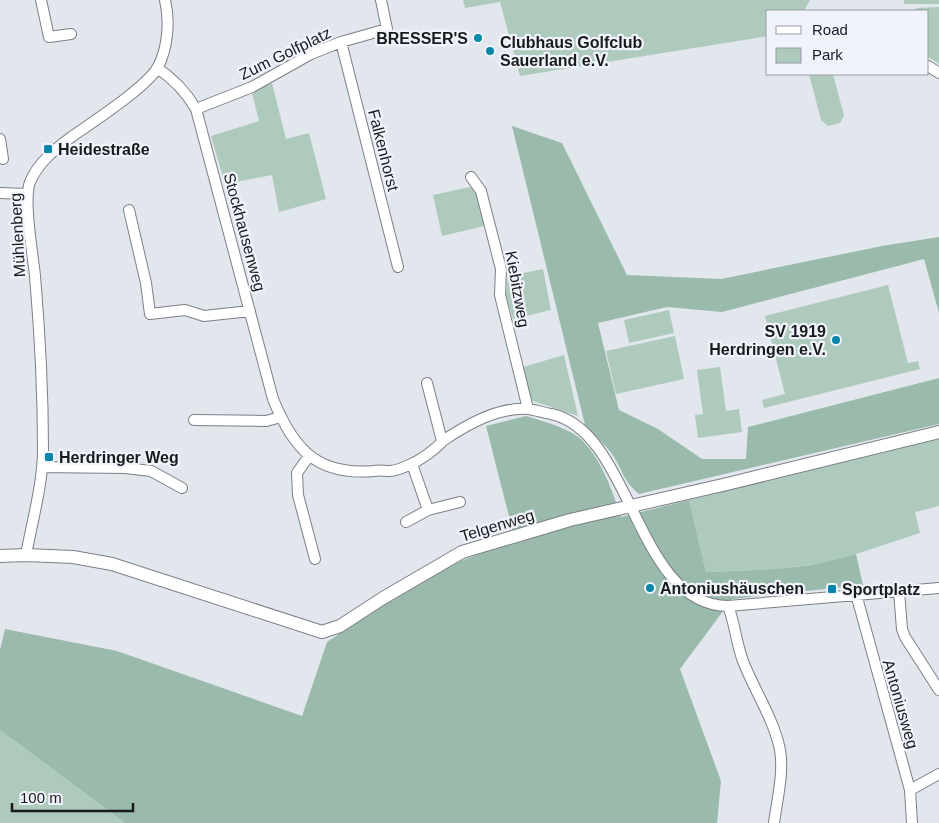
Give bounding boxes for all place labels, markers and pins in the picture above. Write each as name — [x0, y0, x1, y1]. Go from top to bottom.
place label: BRESSER'S — [376, 30, 468, 47]
marker: BRESSER'S — [472, 32, 484, 44]
place label: Clubhaus Golfclub Sauerland e.V. — [500, 34, 642, 69]
marker: Clubhaus Golfclub Sauerland e.V. — [484, 45, 496, 57]
place label: Heidestraße — [58, 141, 150, 158]
marker: Heidestraße — [42, 143, 54, 155]
place label: SV 1919 Herdringen e.V. — [709, 323, 826, 358]
marker: SV 1919 Herdringen e.V. — [830, 334, 842, 346]
place label: Herdringer Weg — [59, 449, 179, 466]
marker: Herdringer Weg — [43, 451, 55, 463]
place label: Antoniushäuschen — [660, 580, 804, 597]
place label: Sportplatz — [842, 581, 920, 598]
marker: Antoniushäuschen — [644, 582, 656, 594]
marker: Sportplatz — [826, 583, 838, 595]

